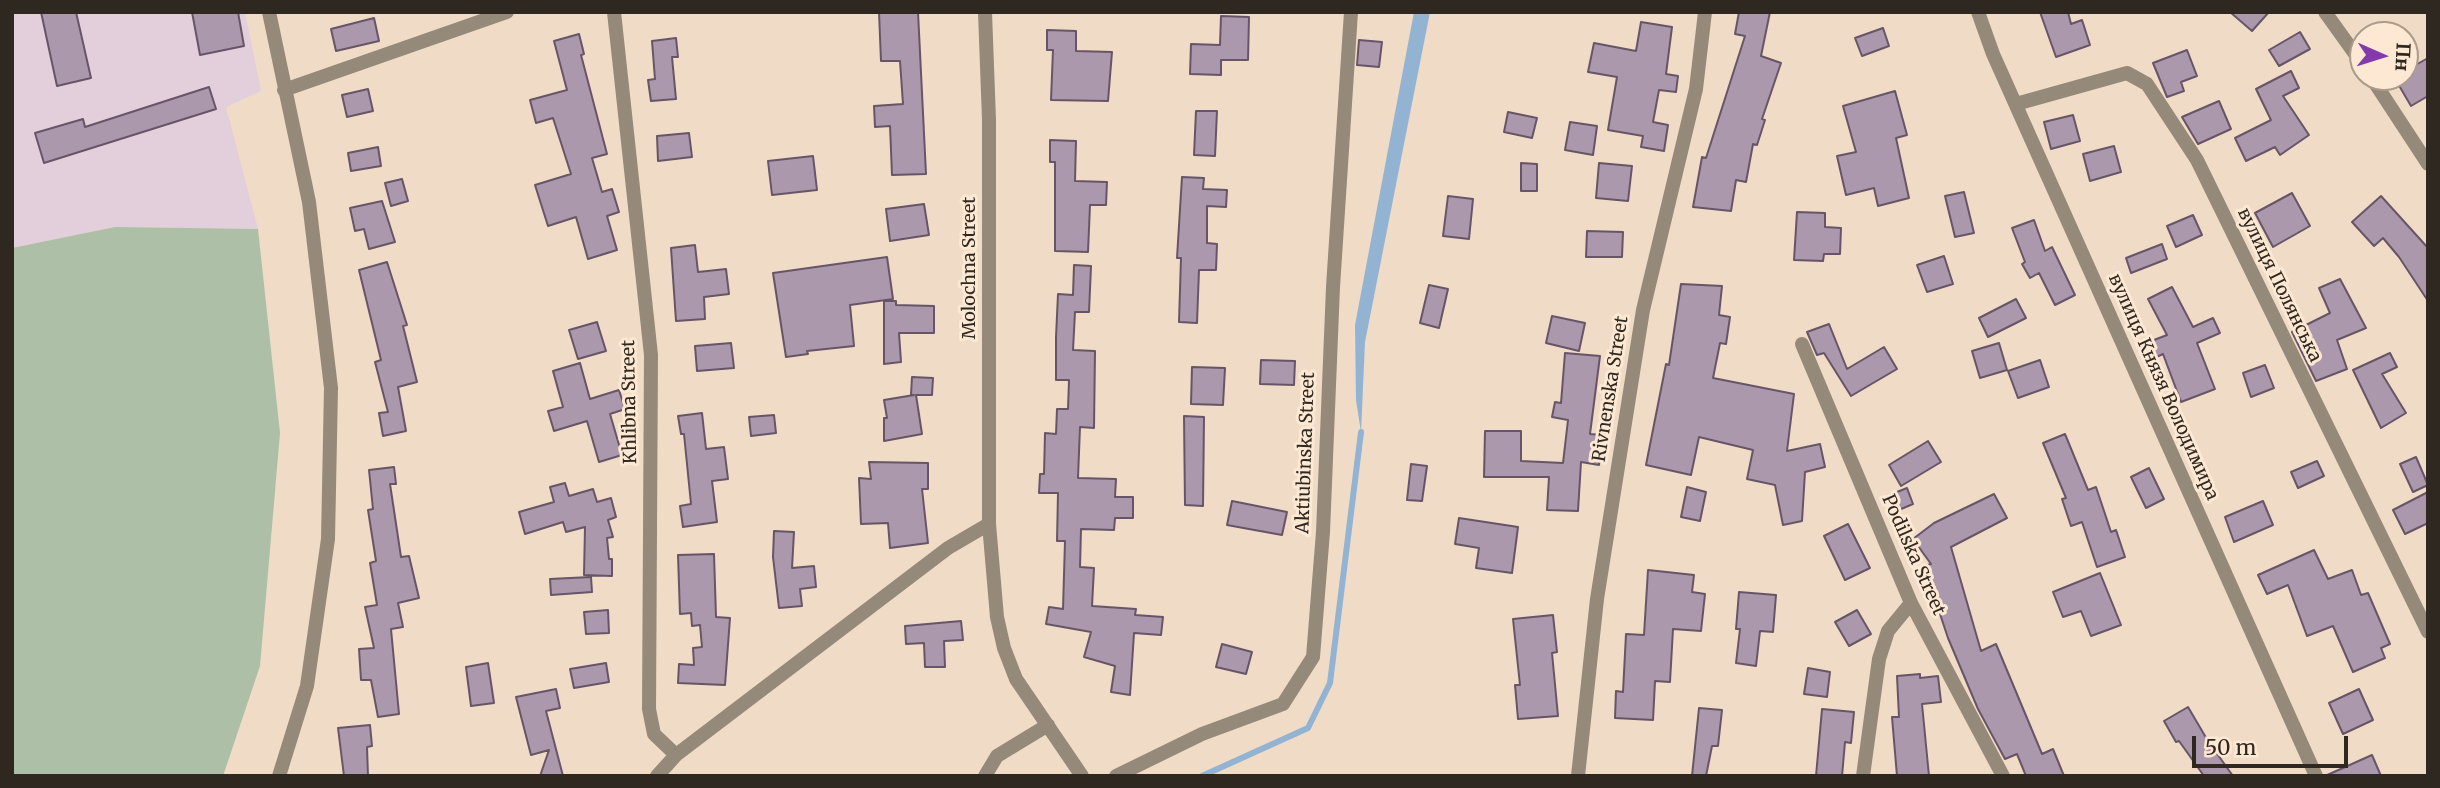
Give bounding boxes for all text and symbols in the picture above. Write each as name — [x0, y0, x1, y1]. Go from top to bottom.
north arrow — [2349, 21, 2419, 91]
text: Пн — [2390, 42, 2416, 72]
street label: Molochna Street — [959, 197, 981, 339]
street label: вулиця Полянська — [2232, 204, 2326, 366]
street label: вулиця Князя Володимира — [2103, 270, 2223, 504]
street label: Rivnenska Street — [1589, 315, 1633, 463]
street label: Khlibna Street — [618, 340, 642, 464]
street label: Aktiubinska Street — [1292, 372, 1320, 534]
street label: Podilska Street — [1877, 491, 1949, 619]
scale bar — [2195, 722, 2351, 766]
text: 50 m — [2205, 734, 2256, 761]

